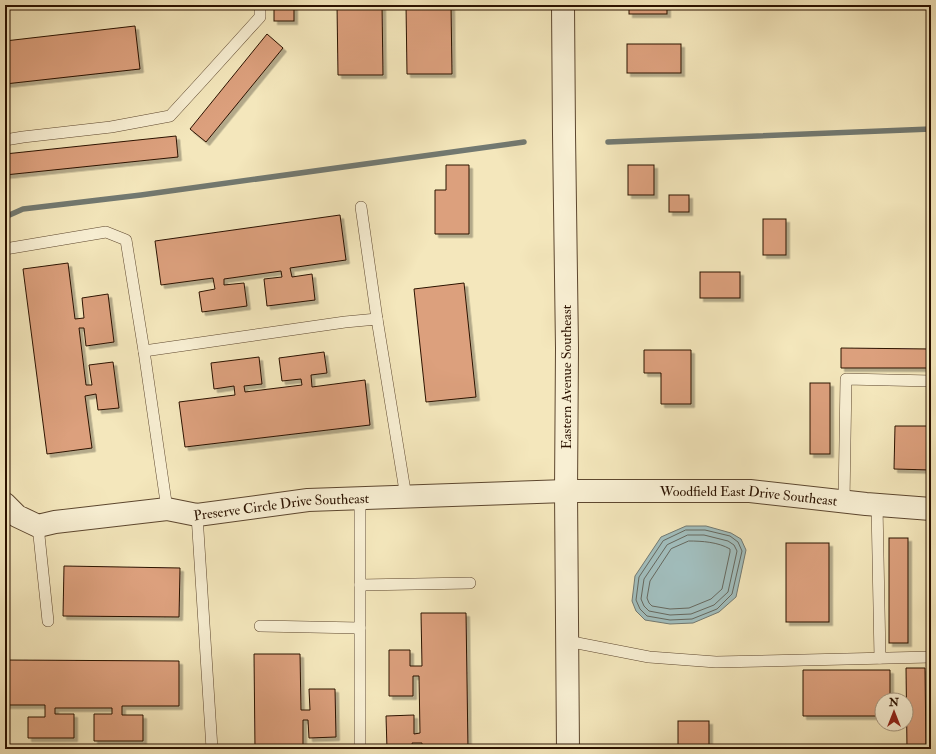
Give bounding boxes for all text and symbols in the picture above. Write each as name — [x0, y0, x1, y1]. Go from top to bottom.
street label: Eastern Avenue Southeast — [558, 304, 575, 449]
street label: Woodfield East Drive Southeast — [659, 483, 839, 510]
street label: Preserve Circle Drive Southeast — [193, 490, 370, 524]
north arrow — [874, 692, 914, 732]
text: N — [888, 696, 900, 709]

